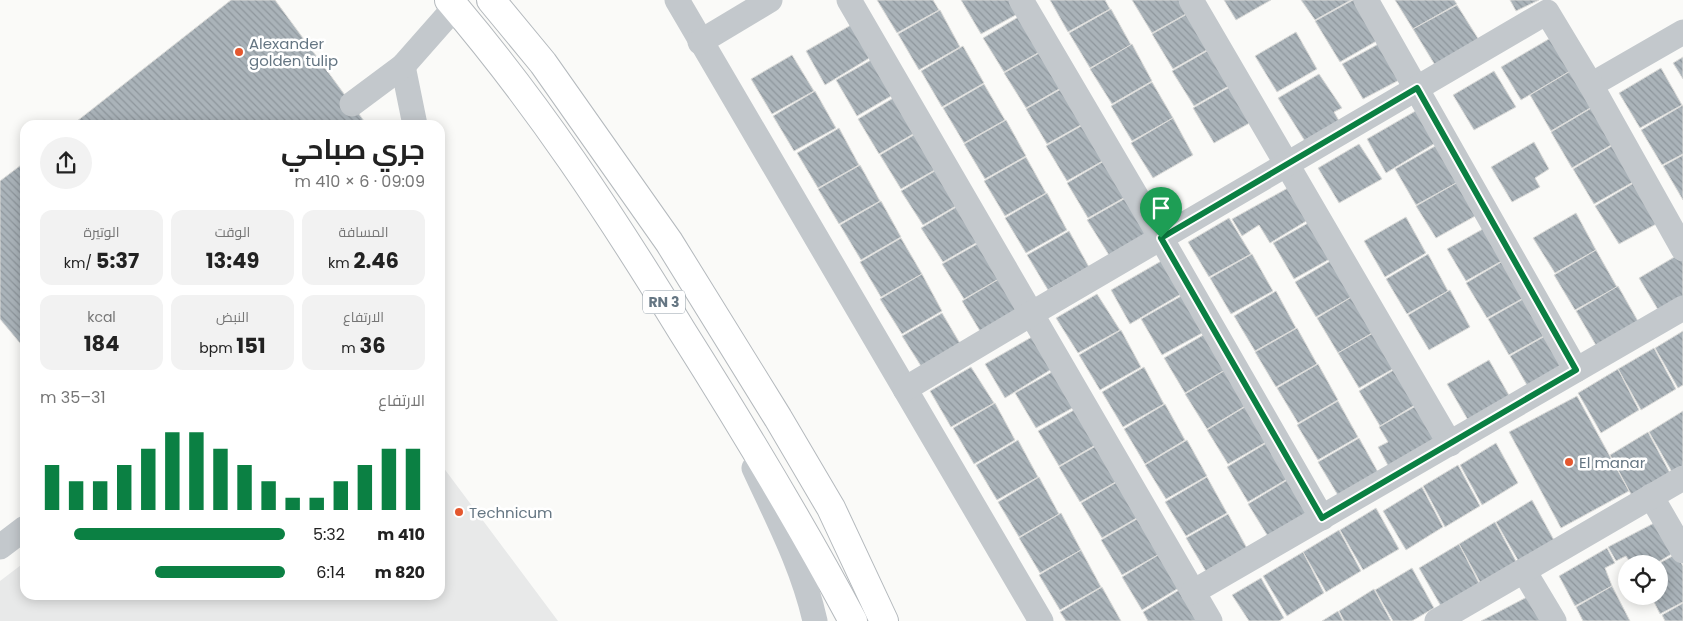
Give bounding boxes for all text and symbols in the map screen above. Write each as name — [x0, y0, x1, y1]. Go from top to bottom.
place label: Alexander golden tulip — [249, 33, 338, 71]
marker: Alexander golden tulip — [233, 46, 245, 58]
text: جري صباحي — [281, 130, 425, 169]
button: share — [40, 137, 92, 189]
text: 09:09 · 6 × 410 m — [294, 170, 425, 193]
pin — [1140, 187, 1182, 238]
icon: arrive — [1147, 194, 1175, 222]
text: الوتيرة — [84, 222, 119, 242]
text: الوقت — [215, 222, 250, 242]
text: المسافة — [339, 222, 388, 242]
text: 5:37 — [96, 246, 139, 275]
text: 13:49 — [206, 246, 259, 275]
text: 2.46 — [353, 246, 399, 275]
text: /km — [64, 253, 96, 273]
text: km — [328, 253, 353, 273]
road number: RN 3 — [643, 290, 685, 314]
text: kcal — [87, 307, 116, 327]
text: النبض — [216, 307, 249, 327]
text: الارتفاع — [343, 307, 384, 327]
text: 184 — [84, 329, 119, 358]
text: 151 — [236, 331, 266, 360]
text: 36 — [360, 331, 386, 360]
text: bpm — [199, 338, 236, 358]
text: m — [341, 338, 360, 358]
text: 31–35 m — [40, 386, 106, 409]
text: الارتفاع — [378, 389, 425, 412]
place label: El manar — [1579, 452, 1646, 473]
marker: El manar — [1563, 456, 1575, 468]
place label: Technicum — [469, 502, 553, 523]
marker: Technicum — [453, 506, 465, 518]
text: 5:32 — [313, 523, 345, 546]
text: 410 m — [377, 523, 425, 546]
map controls — [1618, 555, 1668, 605]
button: locate — [1618, 555, 1668, 605]
text: 6:14 — [316, 561, 345, 584]
text: 820 m — [375, 561, 425, 584]

